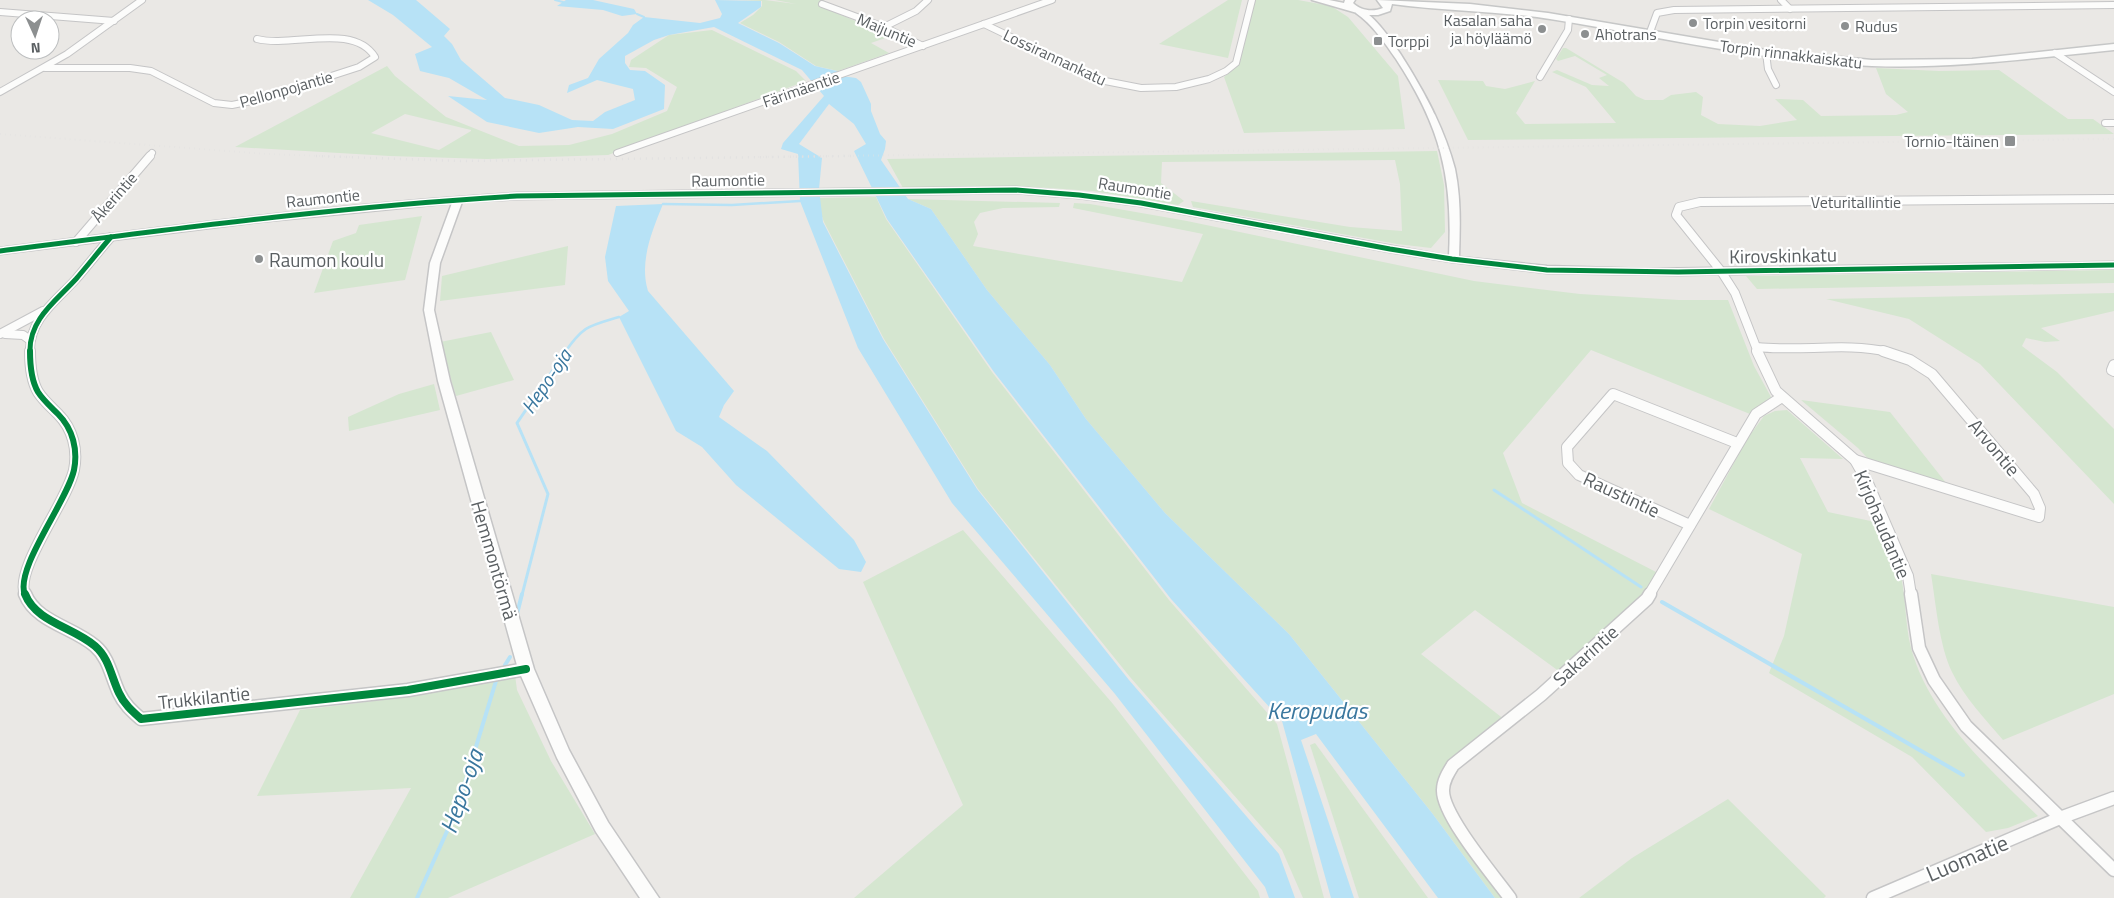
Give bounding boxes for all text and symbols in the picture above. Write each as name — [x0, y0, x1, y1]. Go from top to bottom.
street label: Maijuntie — [853, 7, 921, 53]
place label: Kasalan saha ja höyläämö — [1444, 8, 1532, 50]
north arrow — [10, 10, 60, 60]
place label: Torpin vesitorni — [1703, 11, 1806, 35]
place label: Rudus — [1855, 14, 1898, 38]
marker: Torpin vesitorni — [1687, 17, 1699, 29]
marker: Rudus — [1839, 20, 1851, 32]
place label: Ahotrans — [1595, 22, 1657, 46]
street label: Lossirannankatu — [999, 23, 1111, 91]
marker: Kasalan saha ja höyläämö — [1536, 23, 1548, 35]
marker: Ahotrans — [1579, 28, 1591, 40]
place label: Torppi — [1388, 29, 1429, 53]
street label: Torpin rinnakkaiskatu — [1718, 33, 1864, 75]
marker: Torppi — [1372, 35, 1384, 47]
text: N — [30, 38, 41, 59]
street label: Pellonpojantie — [237, 64, 335, 114]
street label: Färimäentie — [759, 65, 843, 113]
place label: Tornio-Itäinen — [1904, 129, 1999, 153]
marker: Tornio-Itäinen — [2003, 134, 2017, 148]
street label: Åkerintie — [85, 167, 143, 227]
street label: Raumontie — [691, 167, 765, 193]
street label: Raumontie — [1097, 170, 1173, 206]
street label: Raumontie — [285, 182, 361, 214]
street label: Veturitallintie — [1811, 190, 1901, 214]
street label: Kirovskinkatu — [1729, 240, 1837, 270]
place label: Raumon koulu — [269, 245, 384, 274]
marker: Raumon koulu — [253, 253, 265, 265]
water label: Hepo-oja — [513, 342, 580, 420]
street label: Arvontie — [1962, 412, 2028, 482]
street label: Raustintie — [1579, 464, 1665, 524]
street label: Kirjohaudantie — [1847, 465, 1919, 583]
street label: Hemmontörmä — [464, 497, 526, 624]
street label: Sakarintie — [1546, 618, 1624, 692]
street label: Trukkilantie — [157, 678, 251, 716]
water label: Keropudas — [1267, 692, 1369, 728]
water label: Hepo-oja — [430, 742, 493, 838]
street label: Luomatie — [1920, 825, 2014, 891]

